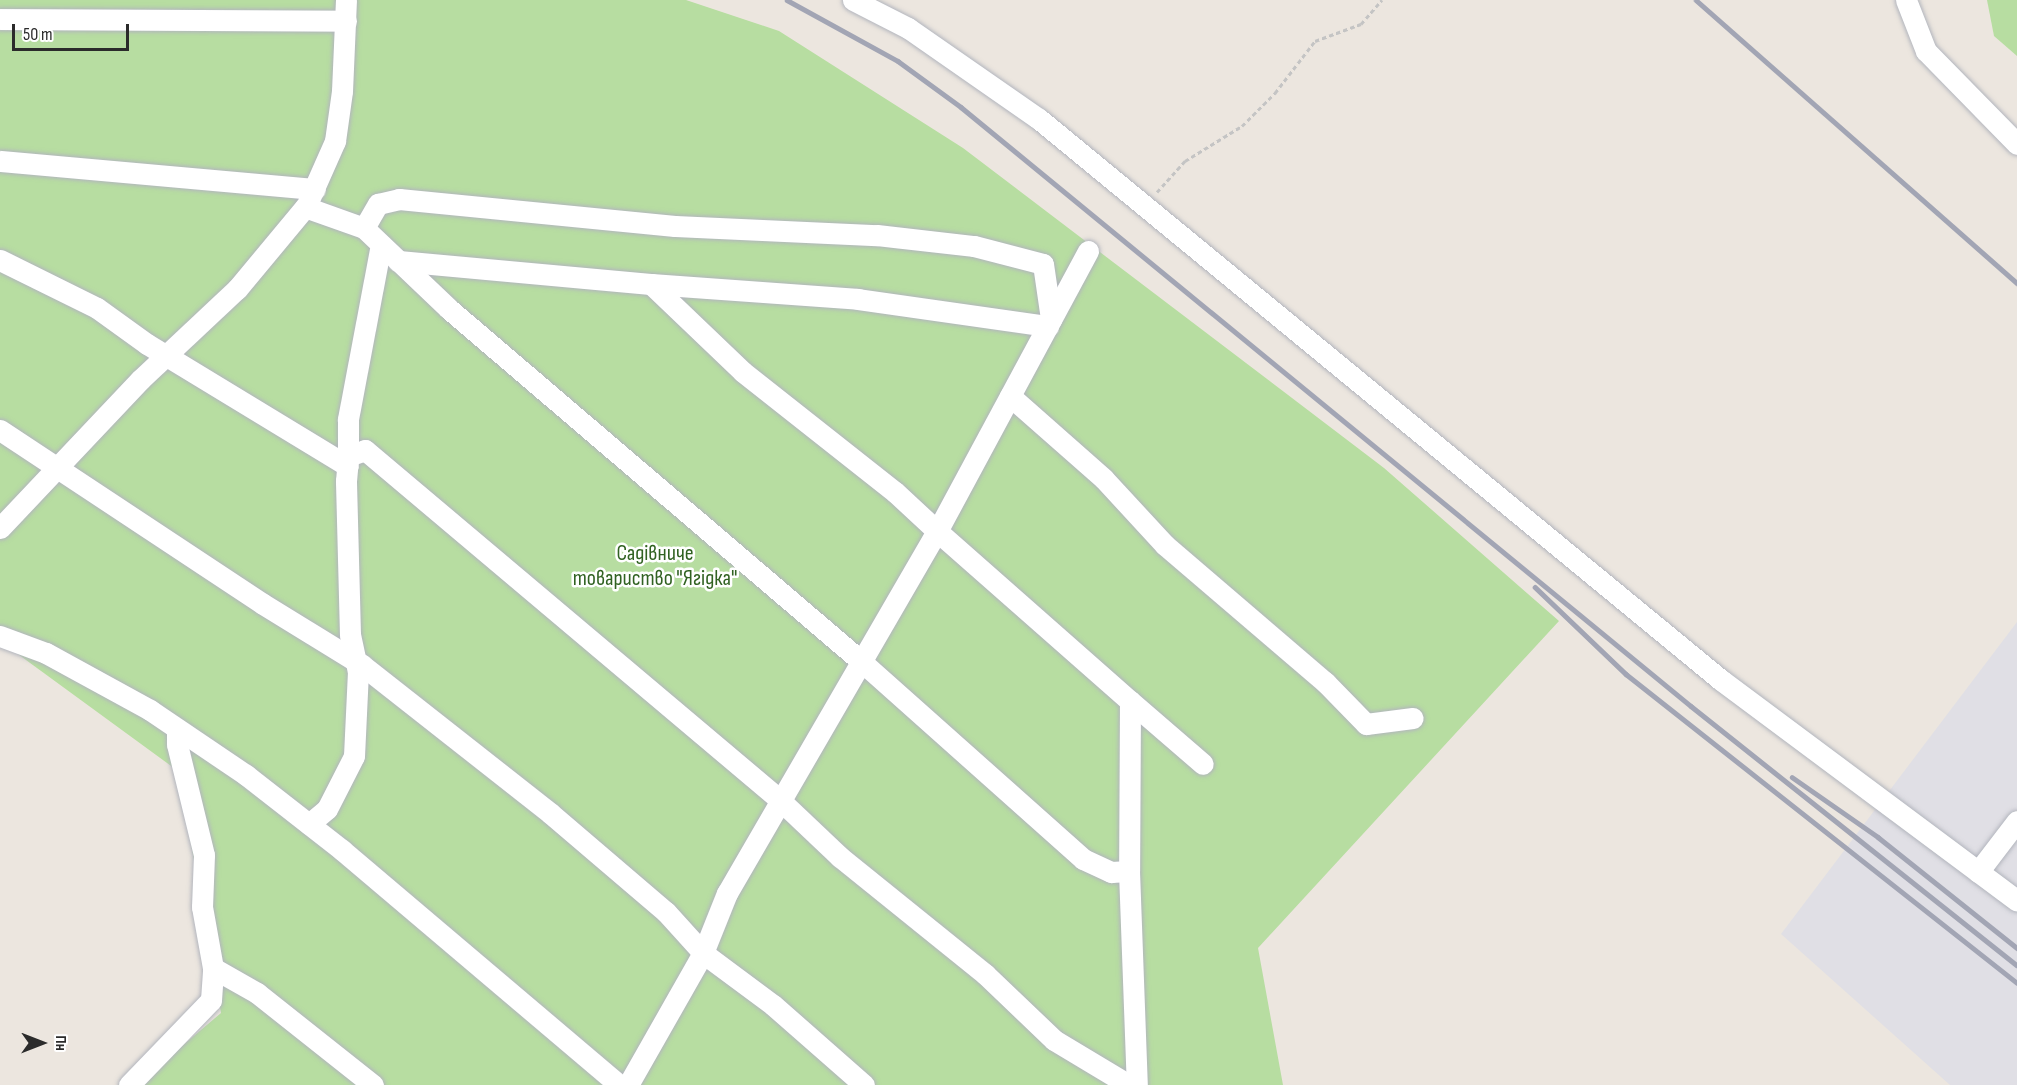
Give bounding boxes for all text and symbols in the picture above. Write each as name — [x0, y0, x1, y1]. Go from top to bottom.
scale bar — [15, 12, 132, 50]
text: 50 m — [23, 24, 53, 45]
park label: Садівниче товариство "Ягідка" — [573, 540, 737, 592]
north arrow — [12, 1013, 72, 1073]
text: Пн — [51, 1035, 70, 1051]

